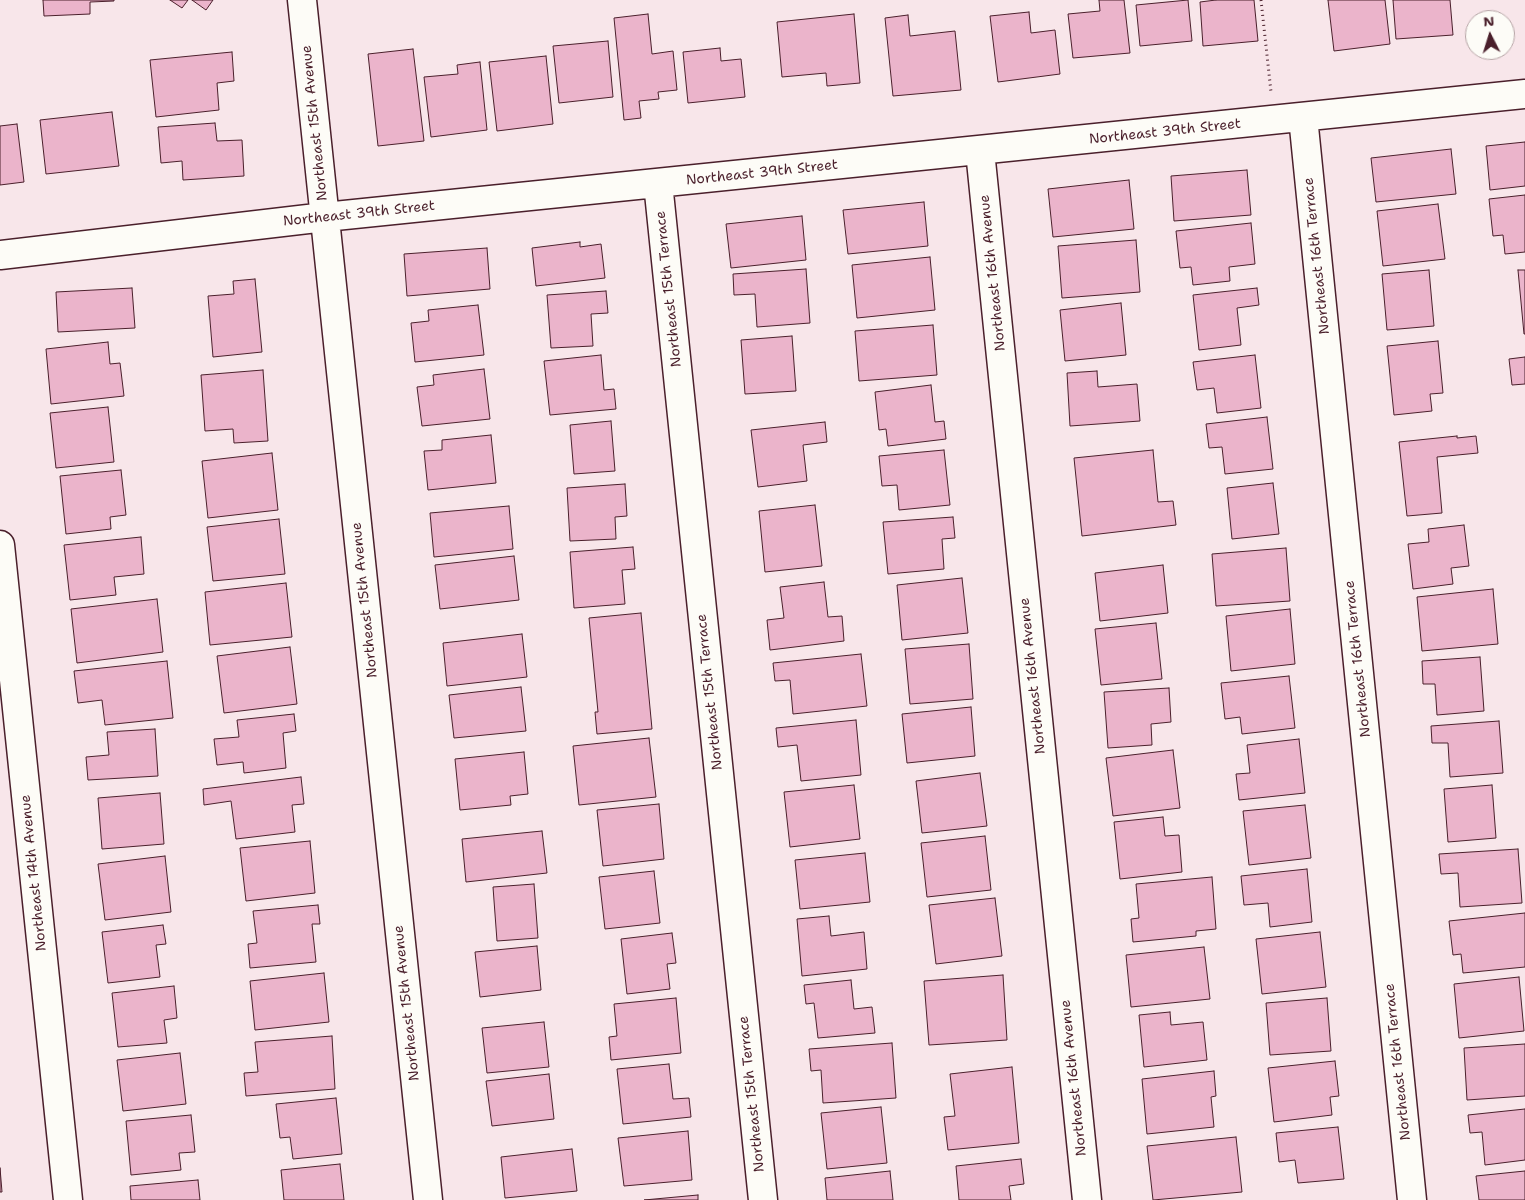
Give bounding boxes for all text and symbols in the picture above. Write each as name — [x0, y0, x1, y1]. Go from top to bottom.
north arrow — [1465, 10, 1515, 60]
text: N — [1482, 12, 1495, 31]
street label: Northeast 15th Avenue — [298, 44, 332, 202]
street label: Northeast 39th Street — [1088, 116, 1242, 148]
street label: Northeast 39th Street — [685, 157, 839, 189]
street label: Northeast 16th Terrace — [1300, 177, 1334, 335]
street label: Northeast 16th Avenue — [976, 194, 1010, 352]
street label: Northeast 39th Street — [282, 198, 436, 230]
street label: Northeast 15th Terrace — [652, 210, 686, 368]
street label: Northeast 15th Avenue — [348, 521, 382, 679]
street label: Northeast 16th Terrace — [1341, 580, 1375, 738]
street label: Northeast 16th Avenue — [1016, 597, 1050, 755]
street label: Northeast 15th Terrace — [693, 613, 727, 771]
street label: Northeast 14th Avenue — [17, 794, 51, 952]
street label: Northeast 15th Avenue — [390, 924, 424, 1082]
street label: Northeast 16th Terrace — [1381, 983, 1415, 1141]
street label: Northeast 16th Avenue — [1057, 999, 1091, 1157]
street label: Northeast 15th Terrace — [735, 1015, 769, 1173]

